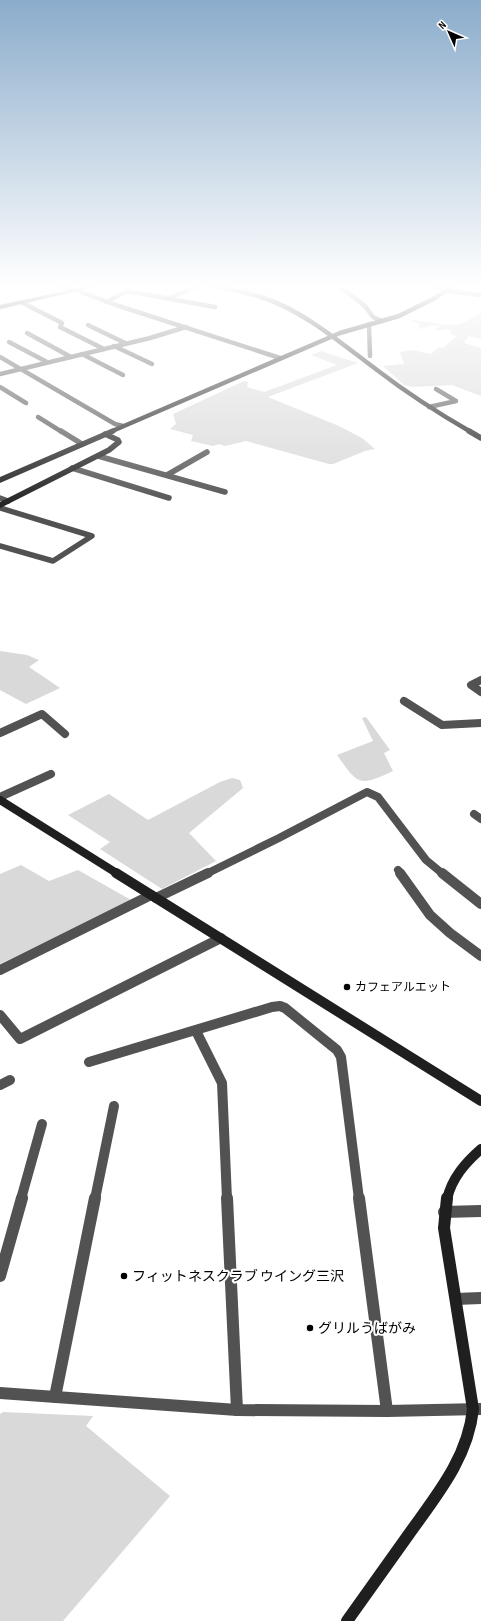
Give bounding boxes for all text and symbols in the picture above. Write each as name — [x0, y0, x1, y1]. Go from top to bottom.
north arrow — [429, 12, 469, 52]
text: N — [436, 19, 449, 32]
place label: カフェアルエット — [355, 980, 451, 995]
marker: カフェアルエット — [342, 982, 352, 992]
place label: フィットネスクラブ ウイング三沢 — [132, 1268, 344, 1285]
marker: フィットネスクラブ ウイング三沢 — [119, 1271, 129, 1281]
place label: グリルうばがみ — [318, 1320, 416, 1337]
marker: グリルうばがみ — [305, 1323, 315, 1333]

